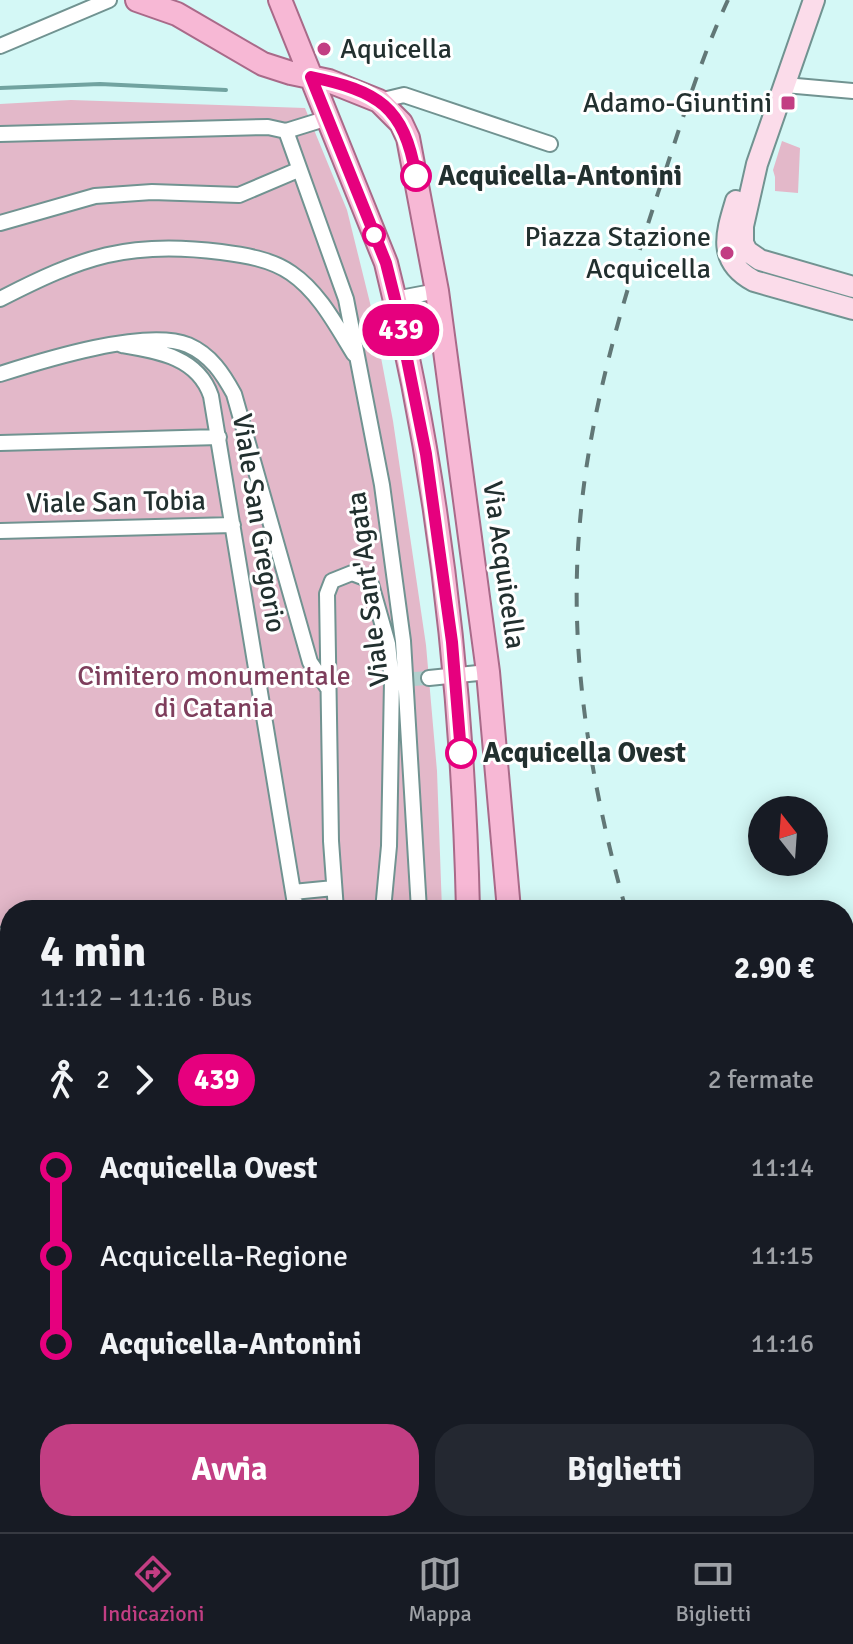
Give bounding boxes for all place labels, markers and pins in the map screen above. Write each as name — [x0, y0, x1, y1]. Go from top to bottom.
place label: Aquicella — [340, 32, 452, 66]
marker: Aquicella — [315, 40, 333, 58]
place label: Adamo-Giuntini — [583, 86, 772, 120]
marker: Adamo-Giuntini — [779, 94, 797, 112]
place label: Acquicella-Antonini — [438, 159, 682, 193]
marker: Acquicella-Antonini — [401, 161, 431, 191]
place label: Piazza Stazione Acquicella — [524, 220, 711, 286]
unlabelled marker — [363, 224, 385, 246]
marker: Piazza Stazione Acquicella — [718, 244, 736, 262]
place label: Acquicella Ovest — [483, 736, 687, 770]
marker: Acquicella Ovest — [446, 738, 476, 768]

